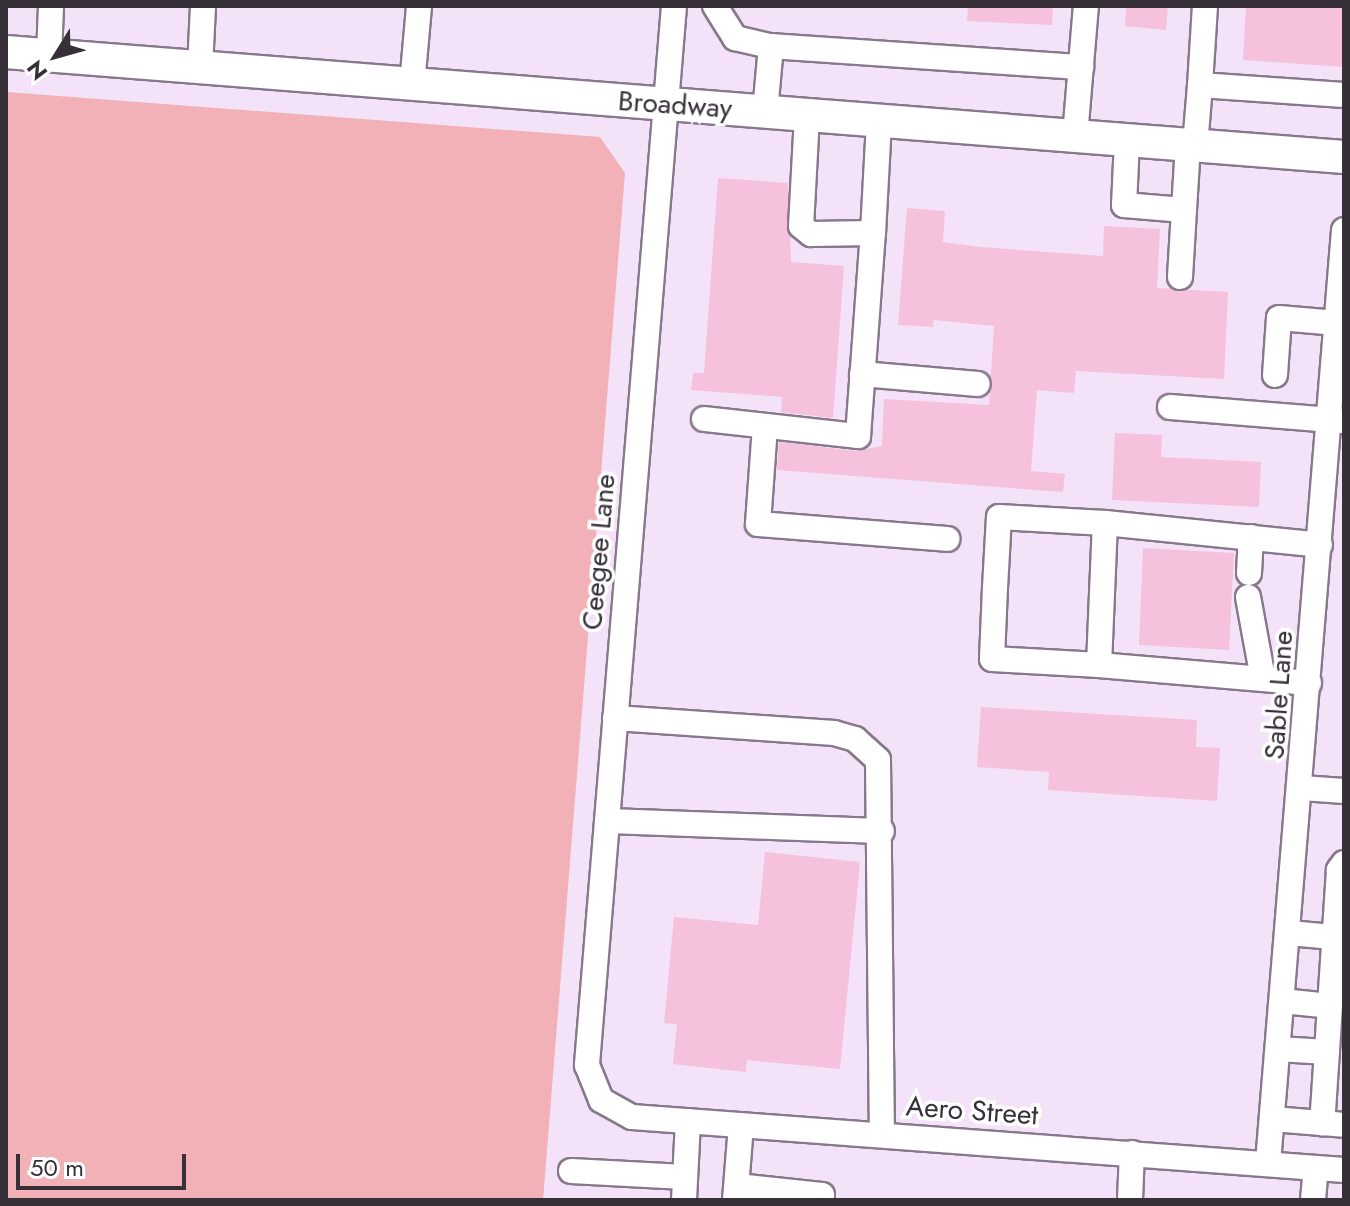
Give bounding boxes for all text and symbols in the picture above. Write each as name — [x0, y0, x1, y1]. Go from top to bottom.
north arrow — [16, 16, 96, 96]
text: N — [19, 54, 55, 87]
street label: Broadway — [617, 84, 733, 126]
street label: Ceegee Lane — [575, 473, 623, 631]
street label: Sable Lane — [1258, 629, 1300, 761]
street label: Aero Street — [905, 1090, 1039, 1132]
scale bar — [20, 1138, 190, 1188]
text: 50 m — [30, 1150, 84, 1185]

